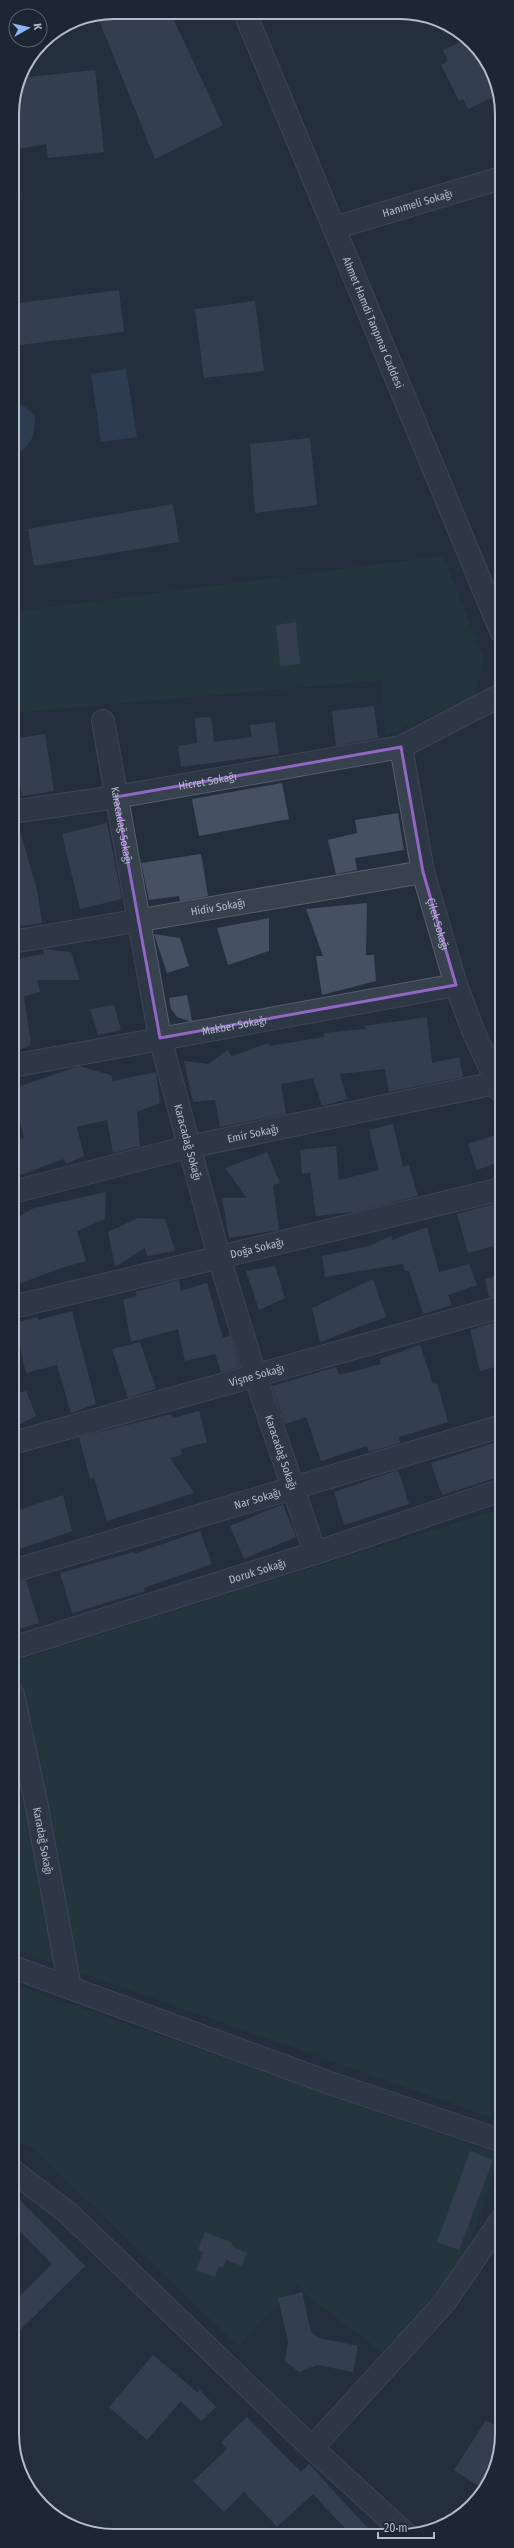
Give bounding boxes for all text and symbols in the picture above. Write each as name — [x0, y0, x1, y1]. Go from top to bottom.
north arrow — [8, 8, 48, 48]
text: K — [31, 23, 44, 31]
street label: Hanımeli Sokağı — [381, 186, 454, 220]
street label: Ahmet Hamdi Tanpınar Caddesi — [340, 255, 406, 390]
street label: Hicret Sokağı — [177, 769, 238, 792]
street label: Karacadağ Sokağı — [108, 786, 135, 865]
street label: Hidiv Sokağı — [190, 896, 246, 918]
street label: Çilek Sokağı — [424, 896, 452, 952]
street label: Makber Sokağı — [201, 1013, 268, 1038]
street label: Karacadağ Sokağı — [172, 1103, 205, 1182]
street label: Emir Sokağı — [226, 1122, 280, 1145]
street label: Doğa Sokağı — [229, 1235, 285, 1261]
street label: Vişne Sokağı — [228, 1361, 286, 1389]
street label: Karacadağ Sokağı — [262, 1413, 300, 1492]
street label: Nar Sokağı — [233, 1485, 282, 1512]
street label: Doruk Sokağı — [227, 1556, 287, 1586]
street label: Karadağ Sokağı — [31, 1806, 56, 1876]
scale bar — [378, 2514, 434, 2540]
text: 20 m — [384, 2521, 408, 2535]

